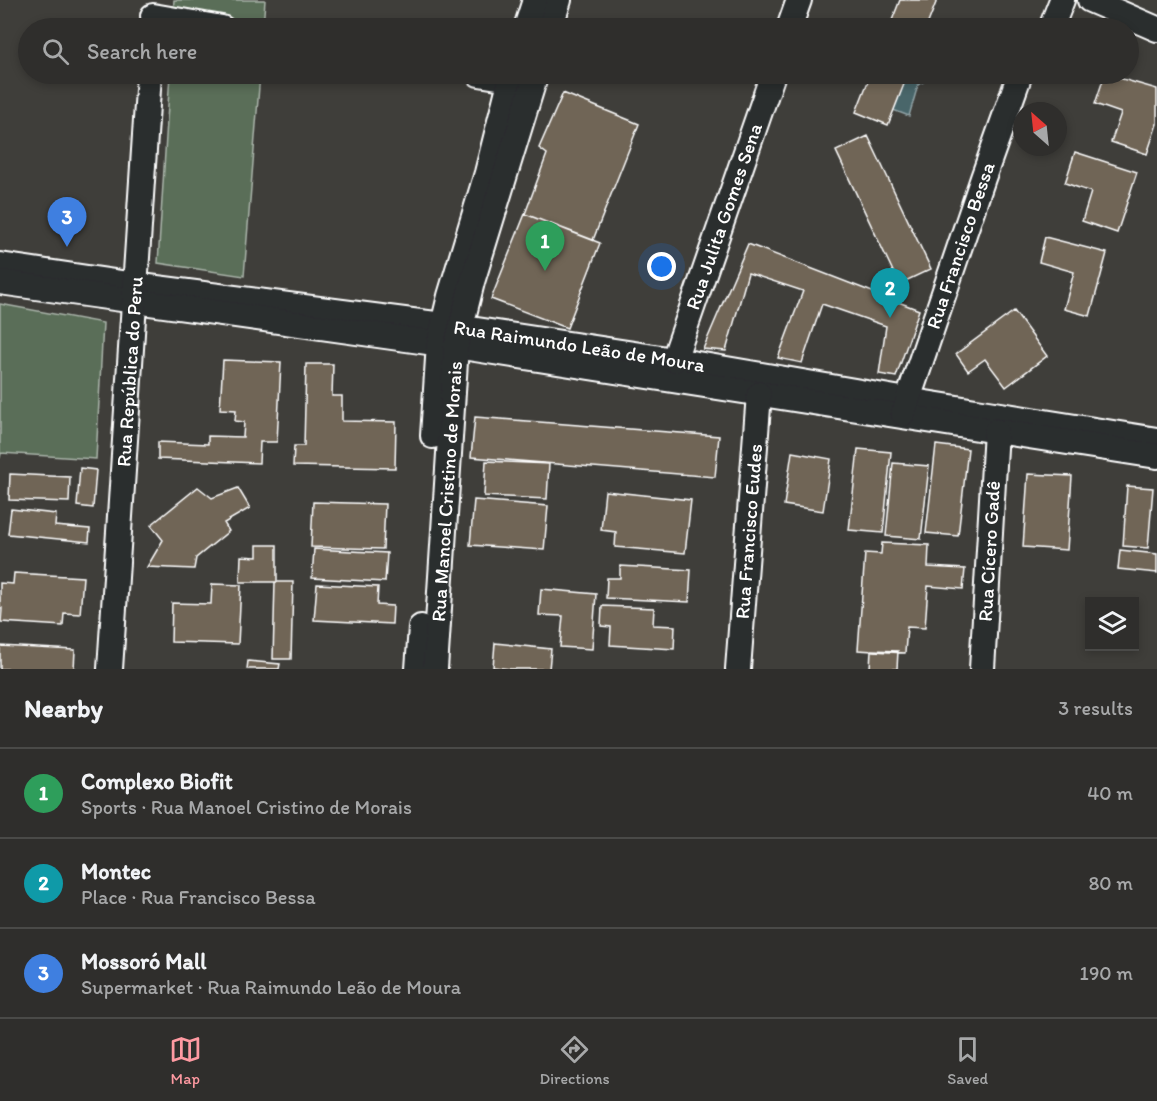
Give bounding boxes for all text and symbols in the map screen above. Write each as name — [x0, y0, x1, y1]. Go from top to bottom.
search box — [18, 18, 1139, 84]
icon: search — [39, 35, 72, 68]
text: Search here — [87, 38, 197, 65]
north arrow — [1013, 102, 1067, 156]
street label: Rua Julita Gomes Sena — [680, 119, 767, 313]
street label: Rua Francisco Bessa — [921, 158, 1000, 332]
pin: 3 — [48, 198, 86, 247]
pin: 1 — [526, 222, 564, 271]
your location — [647, 252, 676, 281]
pin: 2 — [870, 268, 910, 318]
street label: Rua República do Peru — [111, 276, 148, 468]
street label: Rua Raimundo Leão de Moura — [452, 315, 708, 377]
street label: Rua Manoel Cristino de Morais — [426, 360, 467, 623]
street label: Rua Francisco Eudes — [730, 443, 767, 620]
street label: Rua Cícero Gadê — [973, 480, 1005, 622]
map controls — [1085, 597, 1139, 651]
button: layers — [1085, 597, 1139, 651]
text: Nearby — [24, 692, 103, 724]
text: 3 results — [1058, 696, 1133, 720]
text: Complexo Biofit — [81, 768, 233, 795]
text: 1 — [39, 781, 48, 805]
text: 40 m — [1087, 781, 1133, 805]
text: Sports · Rua Manoel Cristino de Morais — [81, 795, 412, 819]
text: Montec — [81, 858, 151, 885]
text: 2 — [38, 871, 49, 895]
text: 80 m — [1088, 871, 1133, 895]
text: Place · Rua Francisco Bessa — [81, 885, 316, 909]
text: Mossoró Mall — [81, 948, 206, 975]
text: 3 — [38, 961, 49, 985]
text: 190 m — [1080, 961, 1133, 985]
text: Supermarket · Rua Raimundo Leão de Moura — [81, 975, 461, 999]
tab: Map — [169, 1033, 202, 1088]
tab: Directions — [539, 1033, 610, 1088]
tab: Saved — [947, 1033, 988, 1088]

